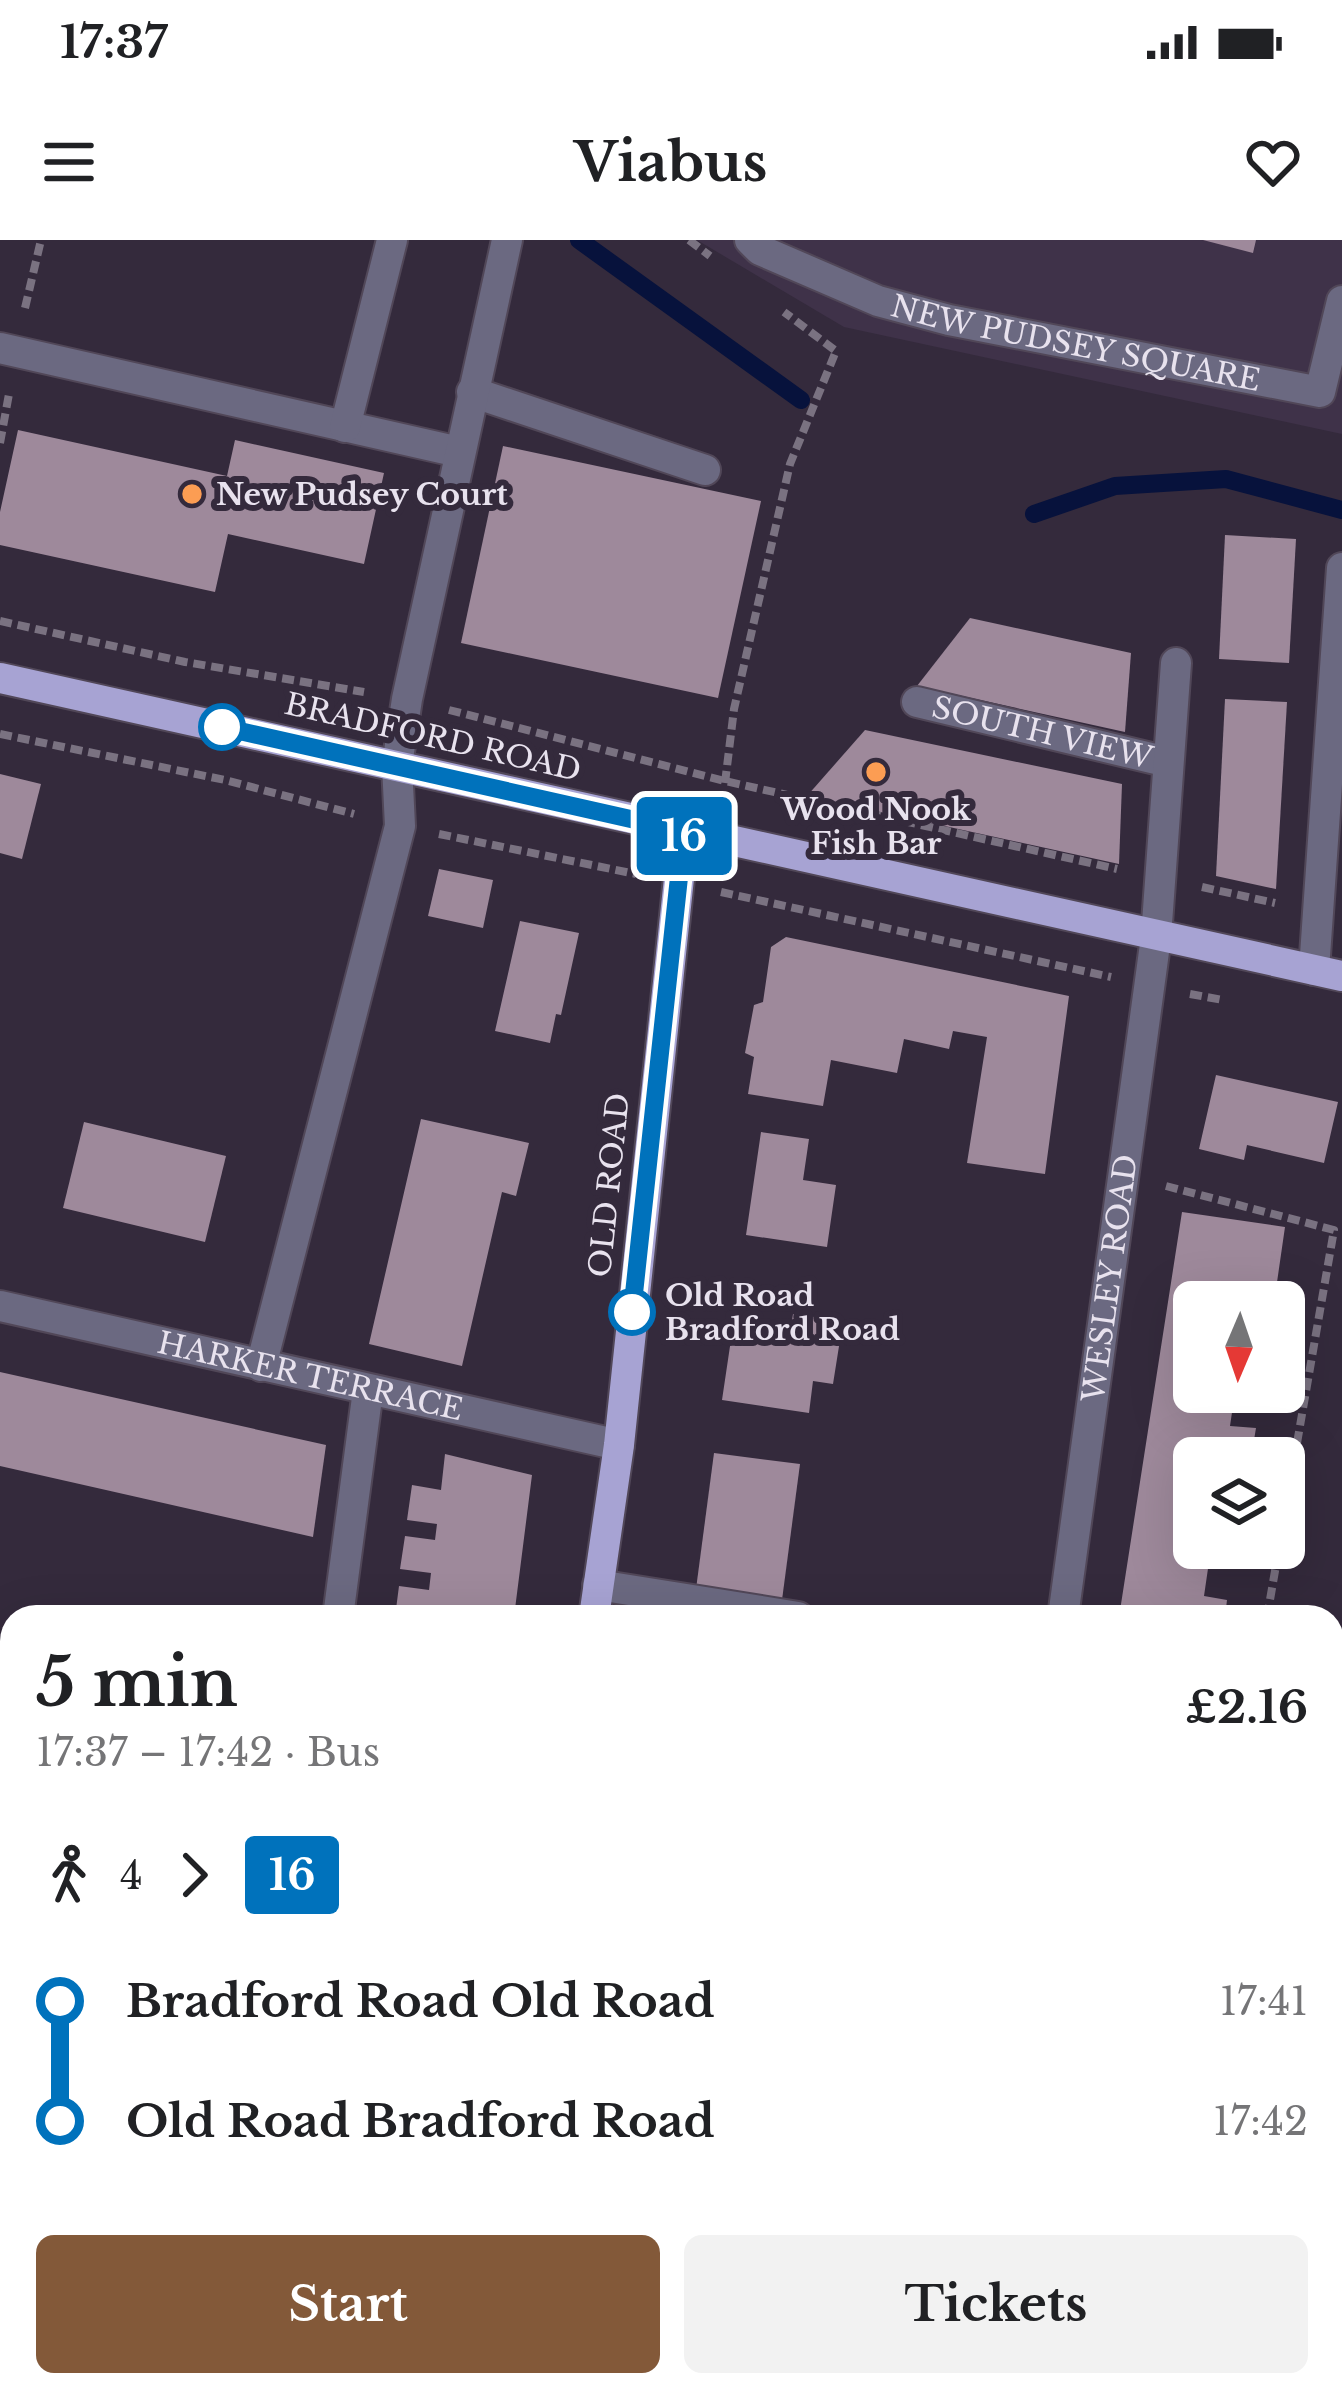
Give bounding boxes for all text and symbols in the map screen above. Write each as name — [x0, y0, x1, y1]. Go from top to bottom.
text: 17:37 — [60, 14, 168, 70]
icon: menu — [36, 129, 102, 195]
text: Viabus — [575, 129, 768, 196]
icon: heart — [1240, 129, 1306, 195]
street label: NEW PUDSEY SQUARE — [887, 287, 1263, 399]
place label: New Pudsey Court — [216, 476, 508, 513]
marker: New Pudsey Court — [179, 481, 205, 507]
street label: BRADFORD ROAD — [281, 685, 585, 789]
street label: SOUTH VIEW — [928, 688, 1157, 776]
unlabelled marker — [200, 705, 244, 749]
marker: Wood Nook Fish Bar — [863, 759, 889, 785]
place label: Wood Nook Fish Bar — [780, 791, 972, 862]
line badge: 16 — [630, 797, 738, 875]
text: 16 — [661, 810, 707, 862]
street label: OLD ROAD — [581, 1091, 637, 1279]
street label: WESLEY ROAD — [1074, 1152, 1145, 1405]
place label: Old Road Bradford Road — [665, 1277, 900, 1348]
north arrow — [1173, 1281, 1305, 1413]
map controls — [1173, 1281, 1305, 1569]
marker: Old Road Bradford Road — [610, 1290, 654, 1334]
street label: HARKER TERRACE — [154, 1323, 466, 1428]
button: layers — [1173, 1437, 1305, 1569]
text: 5 min — [36, 1642, 238, 1724]
text: £2.16 — [1185, 1679, 1308, 1735]
text: 17:37 – 17:42 · Bus — [36, 1728, 380, 1777]
icon: walk — [36, 1842, 102, 1908]
icon: forward — [161, 1842, 227, 1908]
text: 16 — [269, 1849, 315, 1901]
text: 4 — [120, 1851, 143, 1900]
text: Bradford Road Old Road — [126, 1973, 715, 2029]
text: 17:41 — [1220, 1977, 1308, 2026]
text: Old Road Bradford Road — [126, 2093, 715, 2149]
text: 17:42 — [1213, 2097, 1308, 2146]
button: Start — [36, 2235, 660, 2373]
button: Tickets — [684, 2235, 1308, 2373]

